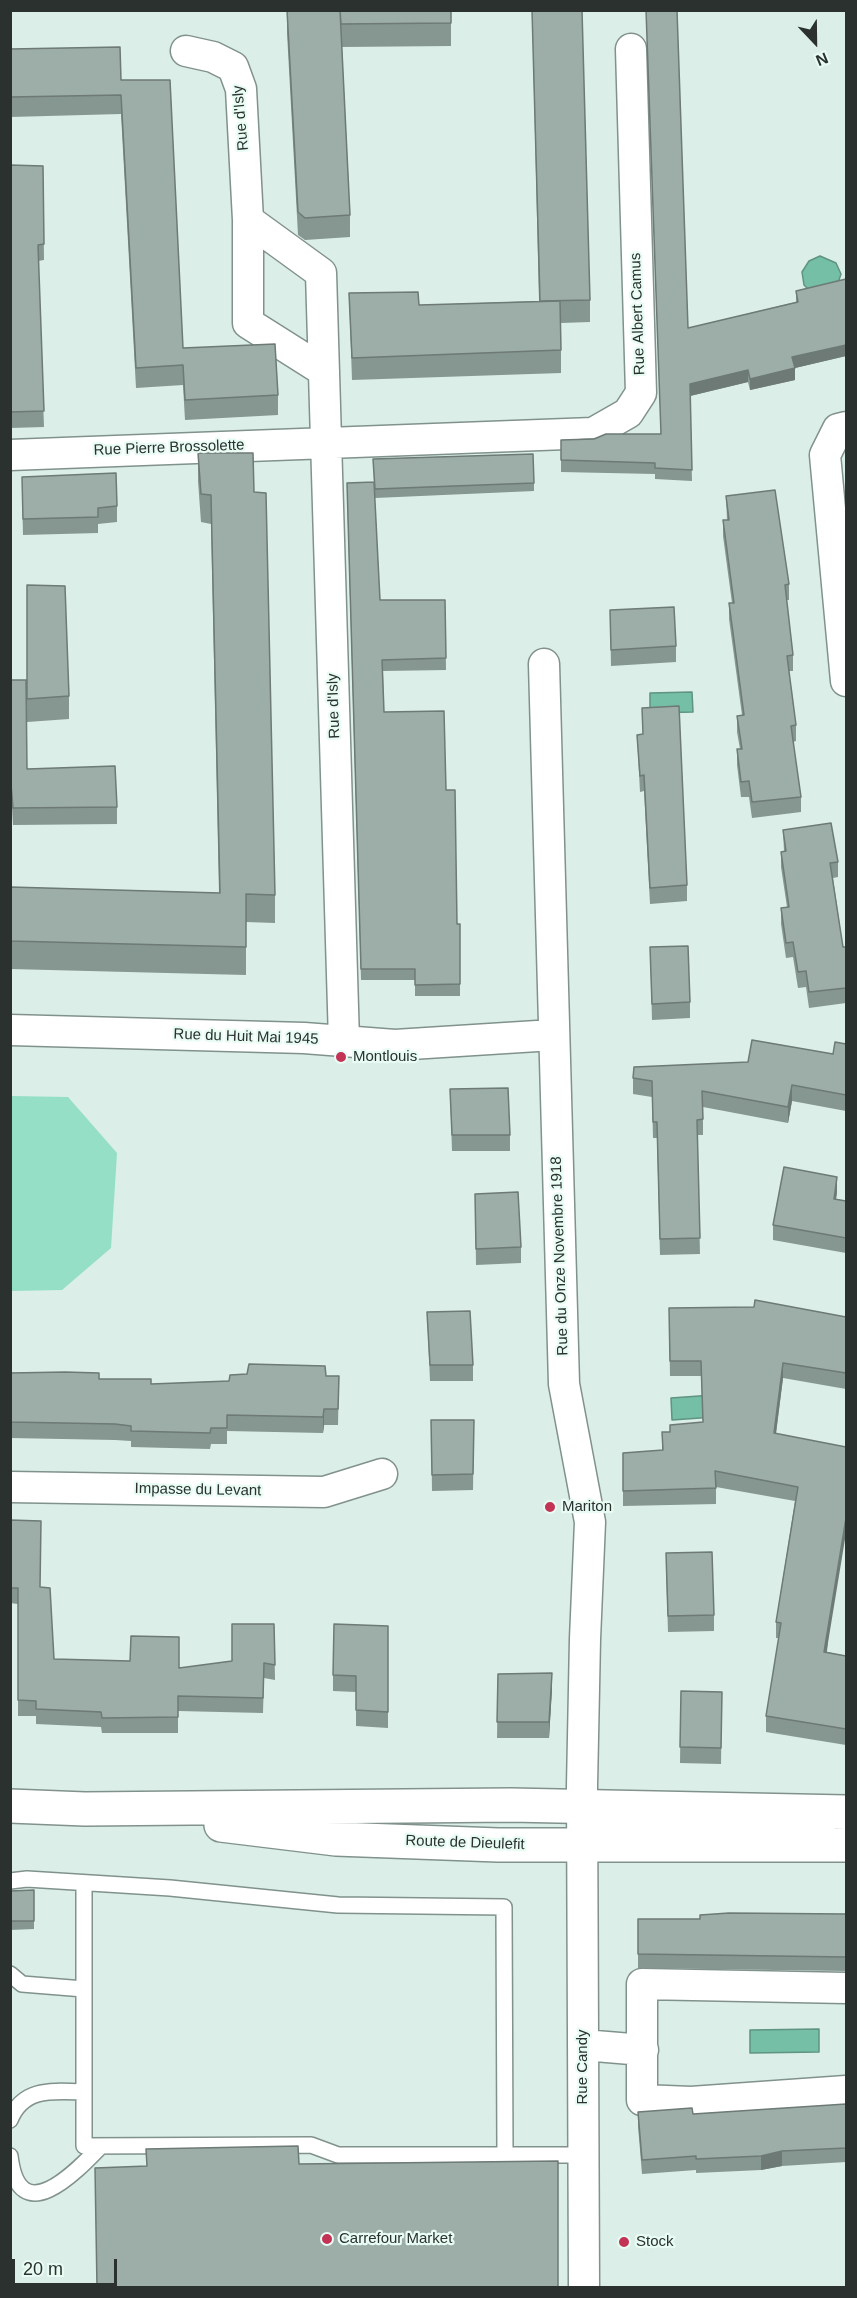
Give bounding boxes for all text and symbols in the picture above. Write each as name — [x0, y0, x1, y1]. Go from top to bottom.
north arrow — [785, 12, 845, 72]
text: N — [813, 49, 830, 69]
street label: Rue d'Isly — [229, 85, 253, 151]
street label: Rue Albert Camus — [627, 252, 649, 376]
street label: Rue Pierre Brossolette — [93, 436, 245, 460]
street label: Rue d'Isly — [324, 673, 344, 739]
street label: Rue du Huit Mai 1945 — [173, 1025, 319, 1049]
place label: Montlouis — [353, 1048, 417, 1066]
marker: Montlouis — [334, 1050, 348, 1064]
street label: Rue du Onze Novembre 1918 — [548, 1156, 572, 1356]
street label: Impasse du Levant — [134, 1480, 262, 1500]
place label: Mariton — [562, 1498, 612, 1516]
marker: Mariton — [543, 1500, 557, 1514]
street label: Route de Dieulefit — [405, 1832, 525, 1854]
street label: Rue Candy — [574, 2029, 592, 2105]
place label: Carrefour Market — [339, 2230, 452, 2248]
marker: Carrefour Market — [320, 2232, 334, 2246]
place label: Stock — [636, 2233, 674, 2251]
marker: Stock — [617, 2235, 631, 2249]
scale bar — [15, 2247, 120, 2285]
text: 20 m — [23, 2259, 63, 2279]

